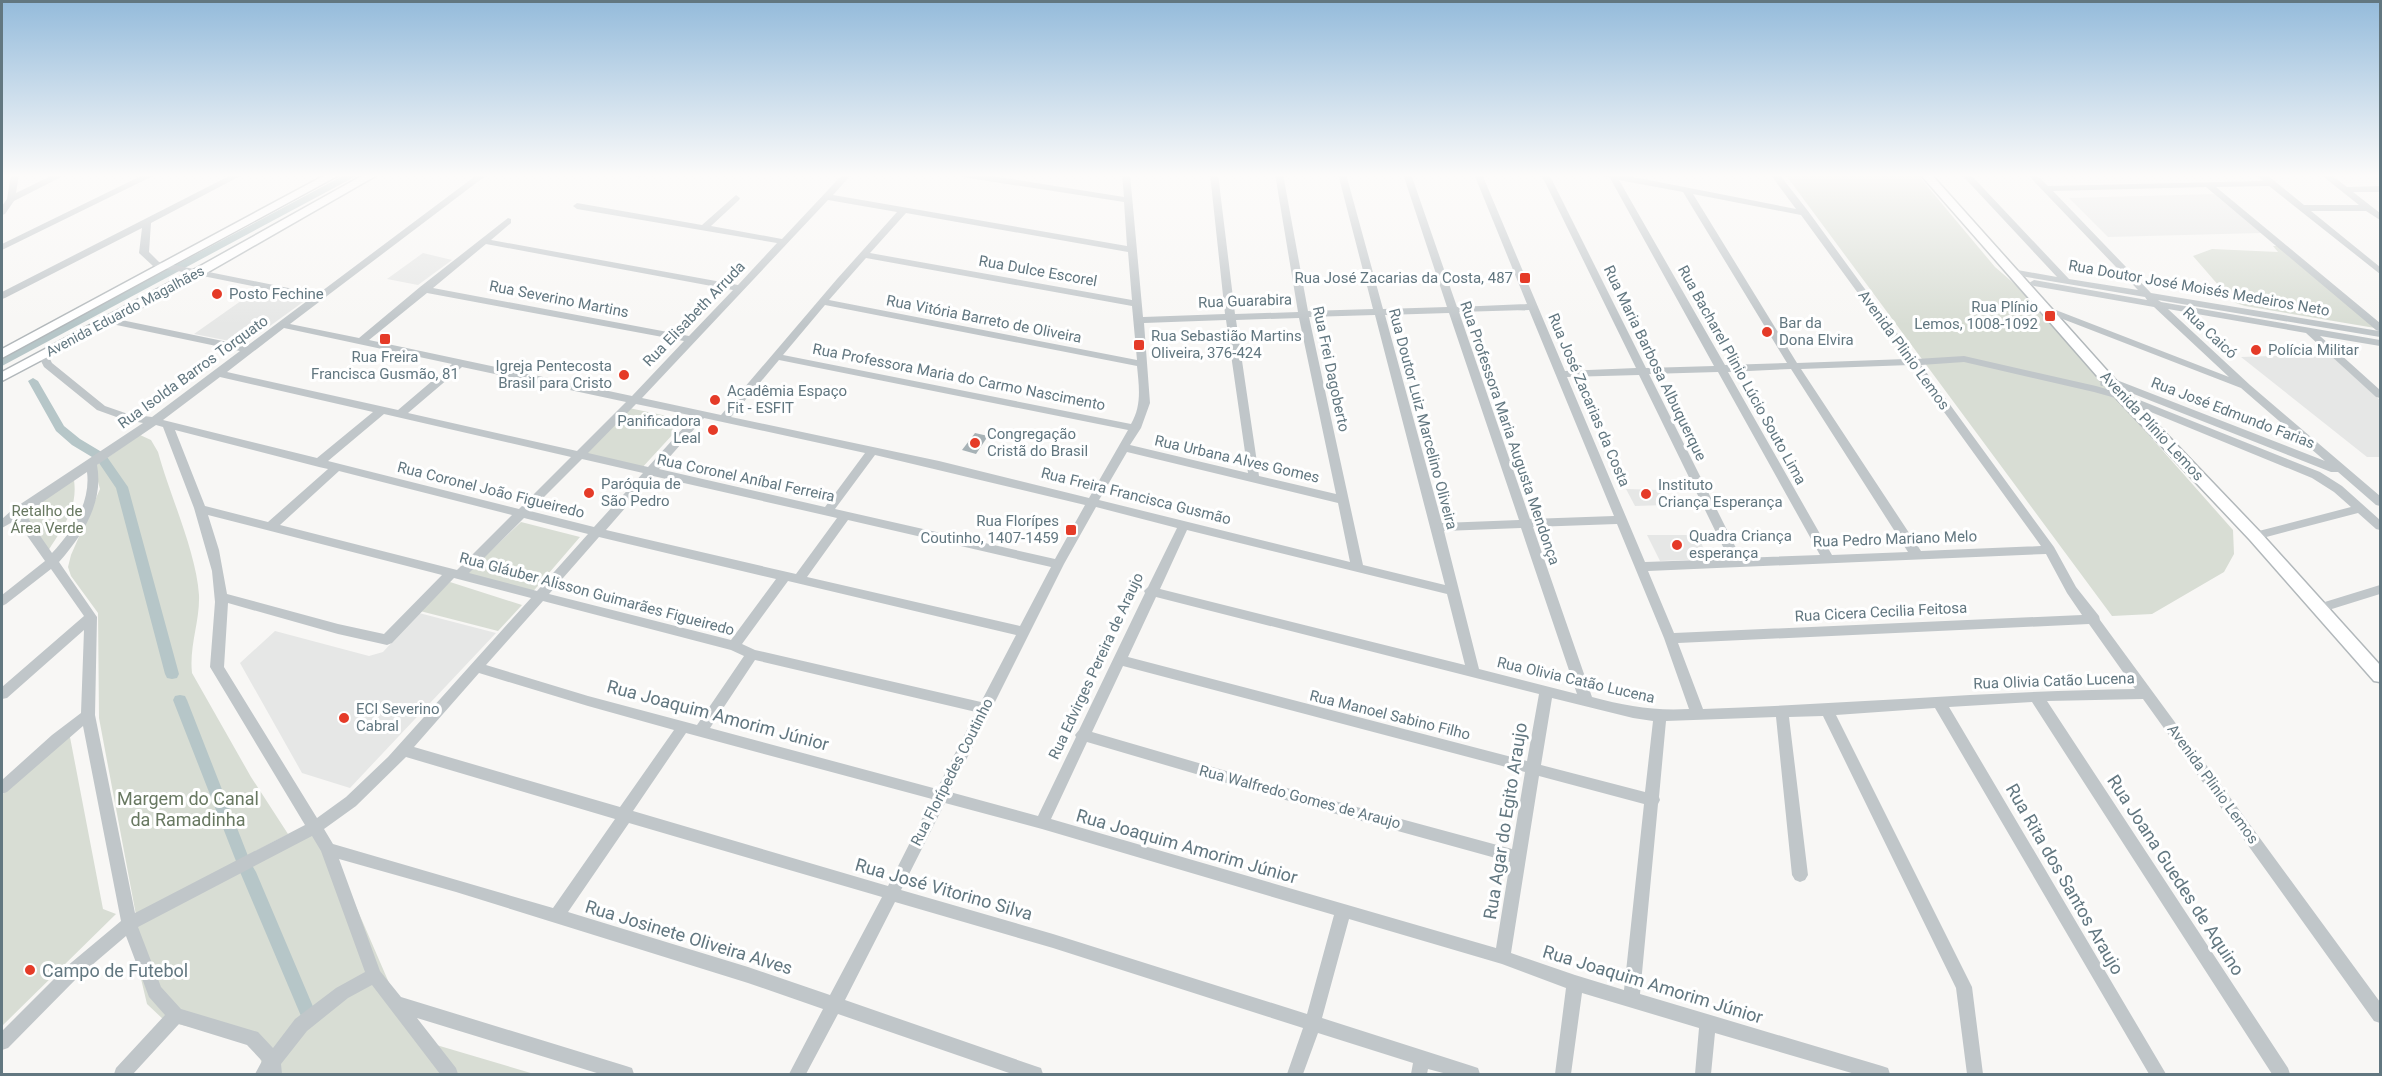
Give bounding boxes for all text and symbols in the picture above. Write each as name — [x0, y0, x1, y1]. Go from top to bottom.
street label: Rua Dulce Escorel — [977, 252, 1099, 290]
street label: Rua Doutor José Moisés Medeiros Neto — [2067, 256, 2331, 320]
street label: Rua Elisabeth Arruda — [639, 258, 749, 370]
street label: Avenida Eduardo Magalhães — [43, 262, 207, 360]
street label: Rua Maria Barbosa Albuquerque — [1600, 262, 1710, 464]
street label: Rua Bacharel Plinio Lúcio Souto Lima — [1674, 262, 1810, 488]
place label: Rua José Zacarias da Costa, 487 — [1294, 269, 1513, 287]
marker: Rua José Zacarias da Costa, 487 — [1518, 271, 1532, 285]
street label: Rua Severino Martins — [488, 277, 630, 321]
place label: Posto Fechine — [229, 285, 324, 303]
marker: Posto Fechine — [210, 287, 224, 301]
street label: Avenida Plinio Lemos — [1855, 287, 1953, 413]
street label: Rua Guarabira — [1198, 290, 1292, 312]
street label: Rua Vitória Barreto de Oliveira — [885, 291, 1083, 347]
place label: Rua Plínio Lemos, 1008-1092 — [1914, 298, 2038, 333]
street label: Rua Professora Maria Augusta Mendonça — [1456, 299, 1564, 567]
street label: Rua Caicó — [2179, 303, 2241, 363]
street label: Rua Frei Dagoberto — [1309, 305, 1353, 433]
street label: Rua Doutor Luiz Marcelino Oliveira — [1385, 306, 1461, 532]
marker: Rua Plínio Lemos, 1008-1092 — [2043, 309, 2057, 323]
street label: Rua José Zacarias da Costa — [1544, 311, 1634, 489]
street label: Rua Isolda Barros Torquato — [114, 312, 272, 432]
place label: Bar da Dona Elvira — [1779, 314, 1854, 349]
marker: Bar da Dona Elvira — [1760, 325, 1774, 339]
place label: Rua Sebastião Martins Oliveira, 376-424 — [1151, 327, 1302, 362]
marker: Rua Freira Francisca Gusmão, 81 — [378, 332, 392, 346]
marker: Rua Sebastião Martins Oliveira, 376-424 — [1132, 338, 1146, 352]
street label: Rua Professora Maria do Carmo Nascimento — [811, 340, 1107, 414]
place label: Polícia Militar — [2268, 341, 2359, 359]
marker: Polícia Militar — [2249, 343, 2263, 357]
place label: Rua Freira Francisca Gusmão, 81 — [311, 348, 459, 383]
place label: Igreja Pentecosta Brasil para Cristo — [495, 357, 612, 392]
street label: Avenida Plínio Lemos — [2097, 367, 2207, 485]
marker: Igreja Pentecosta Brasil para Cristo — [617, 368, 631, 382]
street label: Rua José Edmundo Farias — [2149, 373, 2317, 453]
place label: Acadêmia Espaço Fit - ESFIT — [727, 382, 847, 417]
marker: Acadêmia Espaço Fit - ESFIT — [708, 393, 722, 407]
place label: Panificadora Leal — [617, 412, 701, 447]
marker: Panificadora Leal — [706, 423, 720, 437]
place label: Congregação Cristã do Brasil — [987, 425, 1088, 460]
street label: Rua Urbana Alves Gomes — [1153, 431, 1321, 487]
marker: Congregação Cristã do Brasil — [968, 436, 982, 450]
street label: Rua Coronel Aníbal Ferreira — [655, 450, 837, 506]
street label: Rua Coronel João Figueiredo — [396, 458, 586, 522]
street label: Rua Freira Francisca Gusmão — [1039, 464, 1233, 528]
place label: Paróquia de São Pedro — [601, 475, 681, 510]
place label: Instituto Criança Esperança — [1658, 476, 1783, 511]
marker: Paróquia de São Pedro — [582, 486, 596, 500]
marker: Instituto Criança Esperança — [1639, 487, 1653, 501]
park label: Retalho de Área Verde — [10, 502, 84, 537]
place label: Rua Florípes Coutinho, 1407-1459 — [920, 512, 1059, 547]
marker: Rua Florípes Coutinho, 1407-1459 — [1064, 523, 1078, 537]
place label: Quadra Criança esperança — [1689, 527, 1792, 562]
street label: Rua Pedro Mariano Melo — [1813, 527, 1977, 551]
marker: Quadra Criança esperança — [1670, 538, 1684, 552]
street label: Rua Gláuber Alisson Guimarães Figueiredo — [458, 549, 736, 639]
street label: Rua Edvirges Pereira de Araujo — [1045, 570, 1147, 762]
street label: Rua Cicera Cecilia Feitosa — [1794, 598, 1968, 626]
street label: Rua Olivia Catão Lucena — [1495, 653, 1657, 707]
street label: Rua Olivia Catão Lucena — [1973, 669, 2135, 693]
street label: Rua Joaquim Amorim Júnior — [605, 675, 831, 755]
street label: Rua Manoel Sabino Filho — [1308, 686, 1472, 744]
street label: Rua Florípedes Coutinho — [907, 695, 997, 849]
place label: ECI Severino Cabral — [356, 700, 440, 735]
marker: ECI Severino Cabral — [337, 711, 351, 725]
street label: Rua Agar do Egito Araujo — [1479, 721, 1531, 921]
street label: Avenida Plinio Lemos — [2164, 721, 2262, 847]
street label: Rua Walfredo Gomes de Araujo — [1197, 761, 1403, 833]
street label: Rua Joana Guedes de Aquino — [2103, 771, 2249, 979]
street label: Rua Rita dos Santos Araujo — [2002, 780, 2128, 978]
park label: Margem do Canal da Ramadinha — [117, 788, 259, 830]
street label: Rua Joaquim Amorim Júnior — [1074, 804, 1300, 888]
street label: Rua José Vitorino Silva — [853, 854, 1035, 924]
street label: Rua Josinete Oliveira Alves — [583, 895, 795, 979]
street label: Rua Joaquim Amorim Júnior — [1540, 940, 1766, 1028]
place label: Campo de Futebol — [42, 960, 188, 981]
marker: Campo de Futebol — [23, 963, 37, 977]

